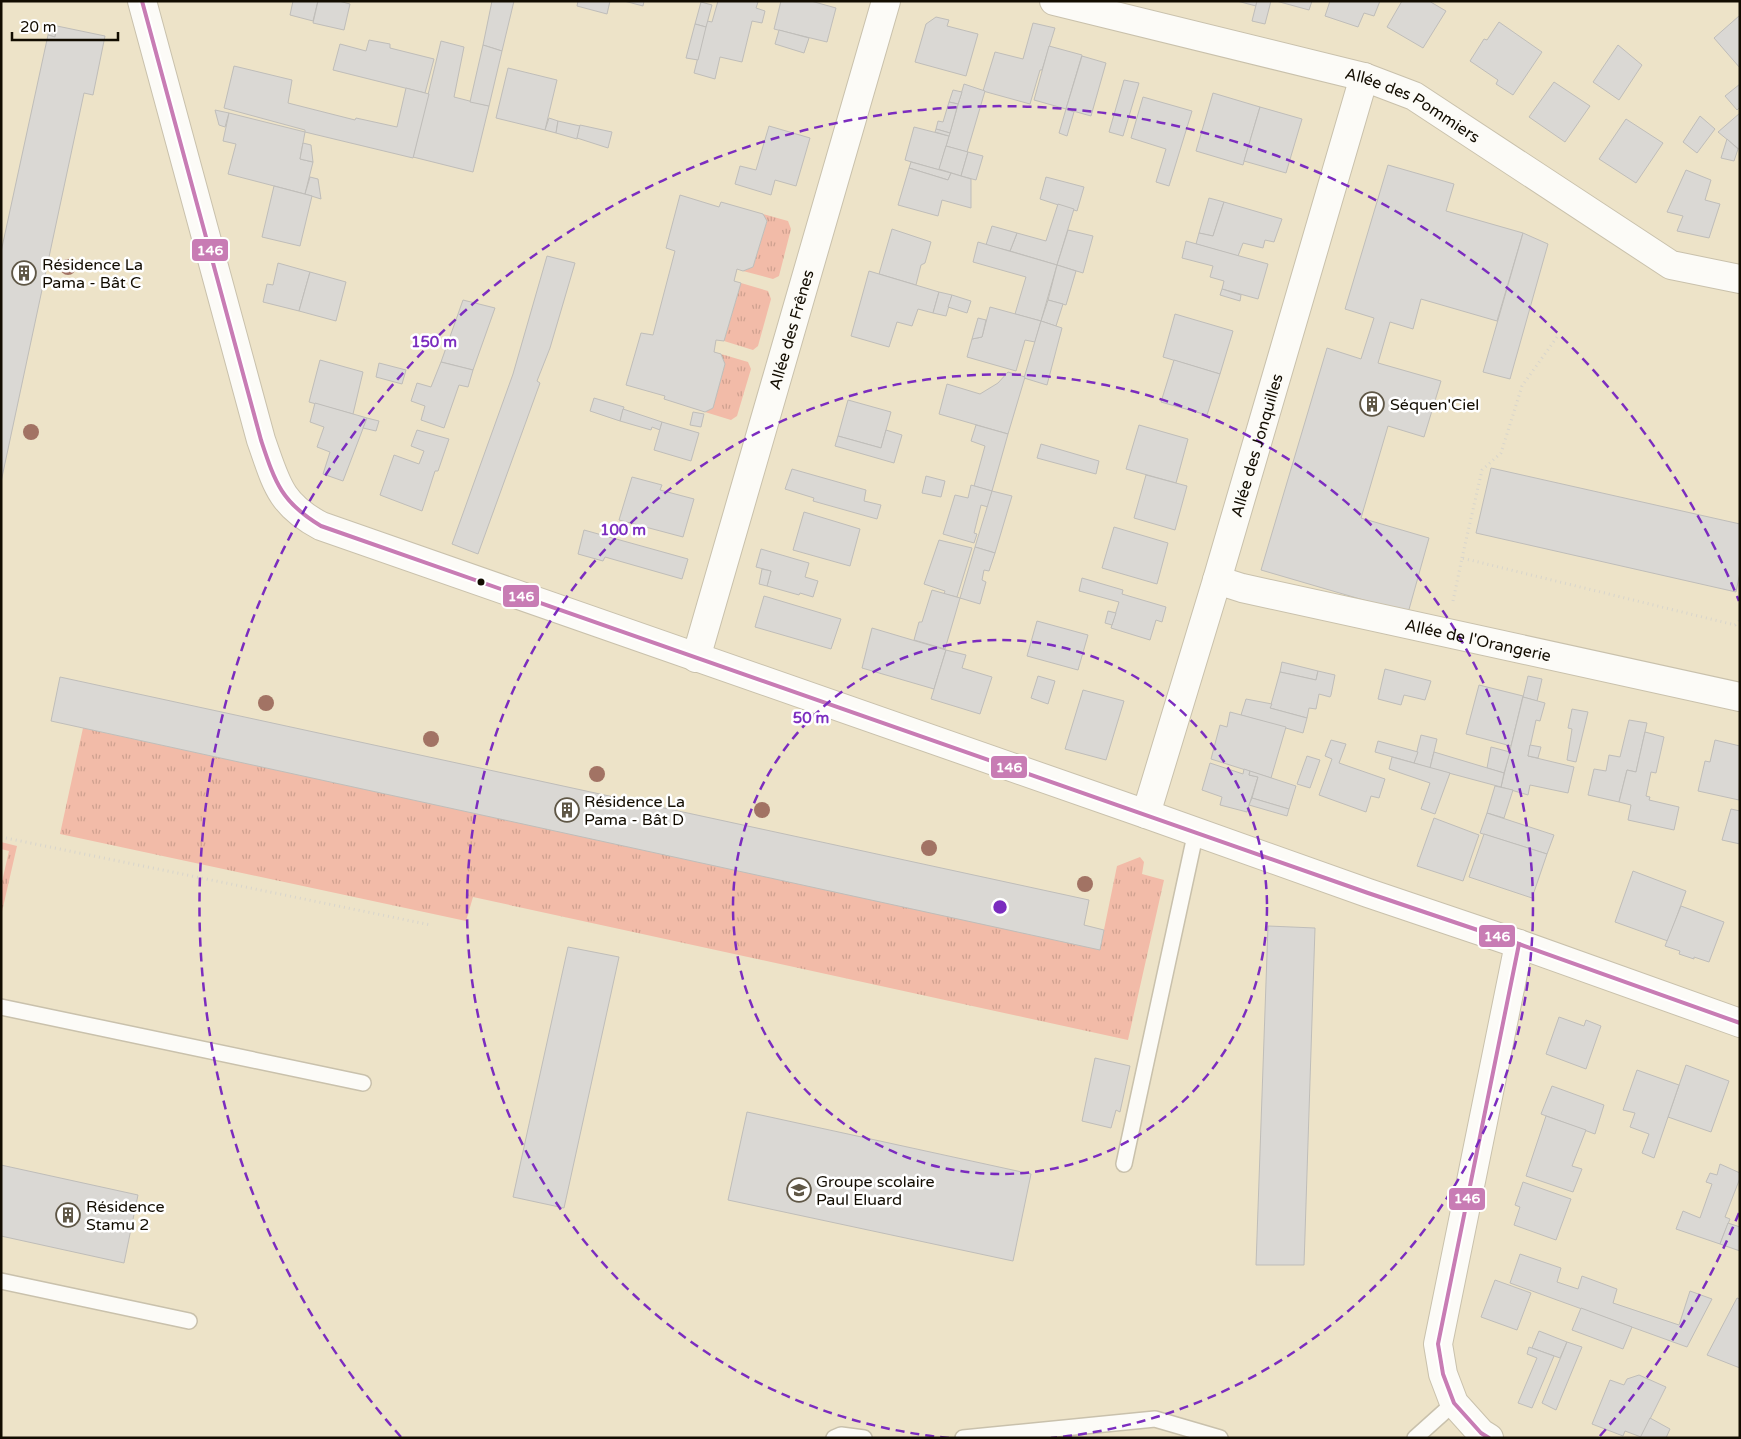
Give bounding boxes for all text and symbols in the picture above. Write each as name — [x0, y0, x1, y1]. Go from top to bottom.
scale bar — [12, 10, 119, 42]
text: 20 m — [20, 18, 57, 36]
street label: Allée des Pommiers — [1343, 64, 1483, 148]
line badge: 146 — [191, 238, 229, 262]
text: 146 — [197, 242, 223, 259]
place label: Résidence La Pama - Bât C — [42, 255, 143, 293]
building icon: Résidence La Pama - Bât C — [11, 260, 37, 286]
street label: Allée des Frênes — [765, 267, 819, 392]
text: 150 m — [411, 333, 457, 351]
street label: Allée des Jonquilles — [1227, 371, 1288, 520]
building icon: Séquen'Ciel — [1359, 391, 1385, 417]
place label: Séquen'Ciel — [1390, 395, 1479, 415]
text: 100 m — [600, 521, 646, 539]
unlabelled marker — [476, 577, 486, 587]
line badge: 146 — [502, 584, 540, 608]
text: 146 — [508, 588, 534, 605]
street label: Allée de l'Orangerie — [1403, 615, 1553, 666]
text: 50 m — [793, 709, 829, 727]
line badge: 146 — [990, 755, 1028, 779]
text: 146 — [996, 759, 1022, 776]
place label: Résidence La Pama - Bât D — [584, 792, 685, 830]
building icon: Résidence La Pama - Bât D — [554, 797, 580, 823]
centre of rings — [991, 898, 1009, 916]
line badge: 146 — [1478, 924, 1516, 948]
text: 146 — [1484, 928, 1510, 945]
place label: Groupe scolaire Paul Eluard — [816, 1172, 935, 1210]
school or university icon: Groupe scolaire Paul Eluard — [786, 1177, 812, 1203]
line badge: 146 — [1448, 1187, 1486, 1211]
text: 146 — [1454, 1190, 1480, 1207]
place label: Résidence Stamu 2 — [86, 1197, 165, 1235]
building icon: Résidence Stamu 2 — [55, 1202, 81, 1228]

